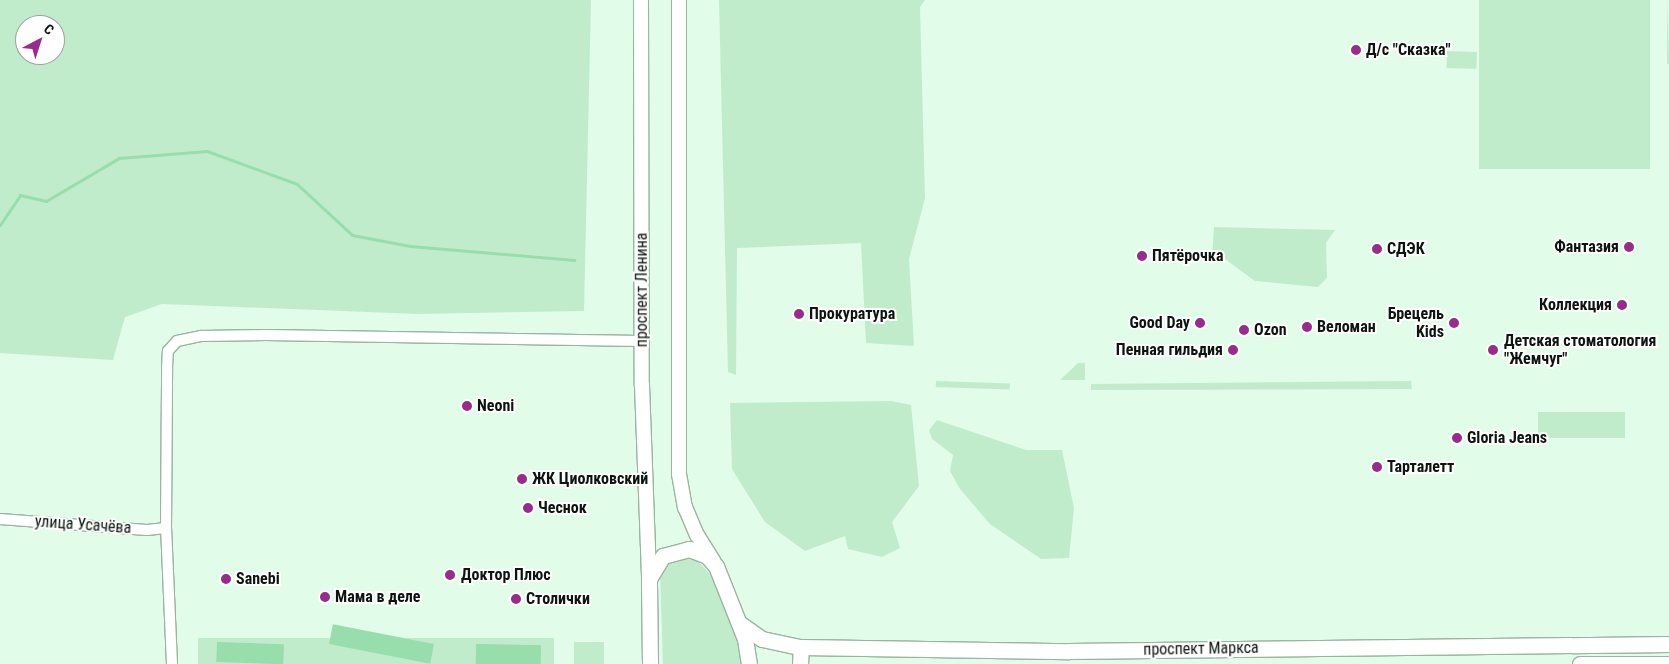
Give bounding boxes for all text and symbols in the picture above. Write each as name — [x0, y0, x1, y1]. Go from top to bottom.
north arrow — [15, 15, 65, 65]
text: С — [41, 21, 57, 38]
place label: Д/с "Сказка" — [1366, 40, 1451, 60]
marker: Д/с "Сказка" — [1350, 44, 1362, 56]
street label: проспект Ленина — [632, 233, 652, 347]
place label: Фантазия — [1554, 237, 1619, 257]
place label: СДЭК — [1387, 239, 1425, 259]
marker: Фантазия — [1623, 241, 1635, 253]
marker: СДЭК — [1371, 243, 1383, 255]
place label: Пятёрочка — [1152, 246, 1223, 266]
marker: Пятёрочка — [1136, 250, 1148, 262]
place label: Коллекция — [1539, 295, 1612, 315]
marker: Коллекция — [1616, 299, 1628, 311]
place label: Прокуратура — [809, 304, 895, 324]
place label: Брецель Kids — [1388, 304, 1444, 342]
marker: Прокуратура — [793, 308, 805, 320]
place label: Good Day — [1130, 313, 1190, 333]
marker: Good Day — [1194, 317, 1206, 329]
place label: Веломан — [1317, 317, 1376, 337]
marker: Брецель Kids — [1448, 317, 1460, 329]
place label: Ozon — [1254, 320, 1287, 340]
marker: Веломан — [1301, 321, 1313, 333]
marker: Ozon — [1238, 324, 1250, 336]
place label: Детская стоматология "Жемчуг" — [1504, 331, 1656, 369]
place label: Пенная гильдия — [1116, 340, 1223, 360]
marker: Детская стоматология "Жемчуг" — [1486, 343, 1500, 357]
marker: Пенная гильдия — [1227, 344, 1239, 356]
place label: Neoni — [477, 396, 514, 416]
marker: Neoni — [461, 400, 473, 412]
place label: Gloria Jeans — [1467, 428, 1547, 448]
marker: Gloria Jeans — [1451, 432, 1463, 444]
place label: Тарталетт — [1387, 457, 1454, 477]
marker: Тарталетт — [1371, 461, 1383, 473]
place label: ЖК Циолковский — [532, 469, 648, 489]
marker: ЖК Циолковский — [516, 473, 528, 485]
place label: Чеснок — [538, 498, 587, 518]
marker: Чеснок — [522, 502, 534, 514]
street label: улица Усачёва — [34, 512, 132, 538]
place label: Доктор Плюс — [461, 565, 551, 585]
marker: Доктор Плюс — [443, 568, 457, 582]
place label: Sanebi — [236, 569, 280, 589]
marker: Sanebi — [220, 573, 232, 585]
place label: Мама в деле — [335, 587, 421, 607]
place label: Столички — [526, 589, 590, 609]
marker: Мама в деле — [319, 591, 331, 603]
marker: Столички — [510, 593, 522, 605]
street label: проспект Маркса — [1143, 638, 1259, 660]

